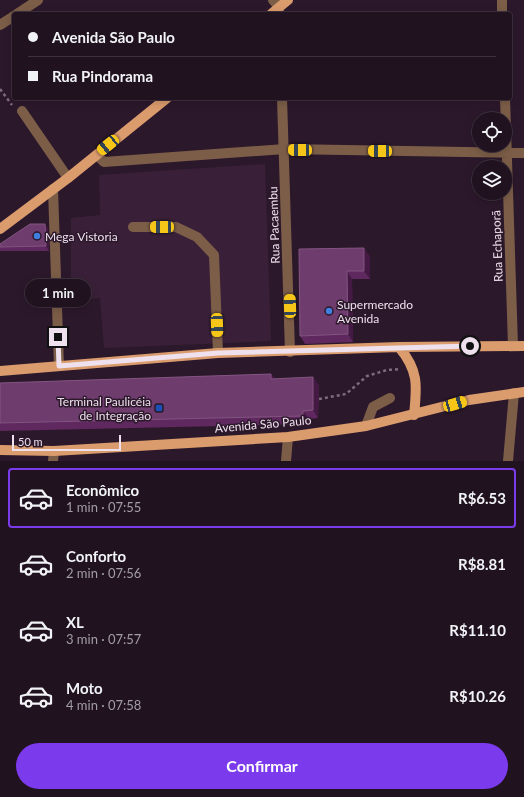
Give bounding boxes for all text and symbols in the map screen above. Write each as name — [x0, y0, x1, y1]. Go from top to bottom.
text: Avenida São Paulo — [52, 28, 175, 46]
text: Rua Pindorama — [52, 67, 153, 85]
map controls — [472, 112, 512, 200]
button: locate — [472, 112, 512, 152]
car — [95, 133, 121, 157]
car — [288, 144, 312, 156]
car — [368, 145, 392, 157]
button: layers — [472, 160, 512, 200]
street label: Rua Pacaembu — [265, 186, 283, 264]
street label: Rua Echaporã — [488, 210, 506, 282]
car — [150, 221, 174, 233]
place label: Mega Vistoria — [45, 229, 118, 244]
marker: Mega Vistoria — [32, 231, 42, 241]
callout: 1 min — [25, 279, 91, 307]
text: 1 min — [42, 285, 74, 301]
car — [284, 294, 296, 318]
place label: Supermercado Avenida — [337, 297, 413, 326]
marker: Supermercado Avenida — [324, 306, 334, 316]
car — [211, 313, 223, 337]
route end — [49, 328, 67, 346]
route start — [461, 337, 479, 355]
place label: Terminal Paulicéia de Integração — [57, 394, 151, 423]
car — [442, 395, 468, 413]
marker: Terminal Paulicéia de Integração — [154, 403, 164, 413]
street label: Avenida São Paulo — [214, 412, 312, 436]
scale bar — [12, 433, 121, 452]
text: 50 m — [18, 435, 43, 448]
icon: car — [18, 480, 54, 516]
text: Econômico — [66, 481, 139, 499]
text: R$6.53 — [458, 489, 506, 507]
text: 1 min · 07:55 — [66, 499, 141, 515]
icon: car — [18, 546, 54, 582]
text: Conforto — [66, 547, 126, 565]
text: R$8.81 — [458, 555, 506, 573]
text: 2 min · 07:56 — [66, 565, 141, 581]
icon: car — [18, 612, 54, 648]
text: XL — [66, 613, 84, 631]
text: R$11.10 — [449, 621, 506, 639]
text: 3 min · 07:57 — [66, 631, 141, 647]
icon: car — [18, 678, 54, 714]
text: Moto — [66, 679, 103, 697]
text: R$10.26 — [449, 687, 506, 705]
text: 4 min · 07:58 — [66, 697, 141, 713]
button: Confirmar — [16, 743, 508, 789]

